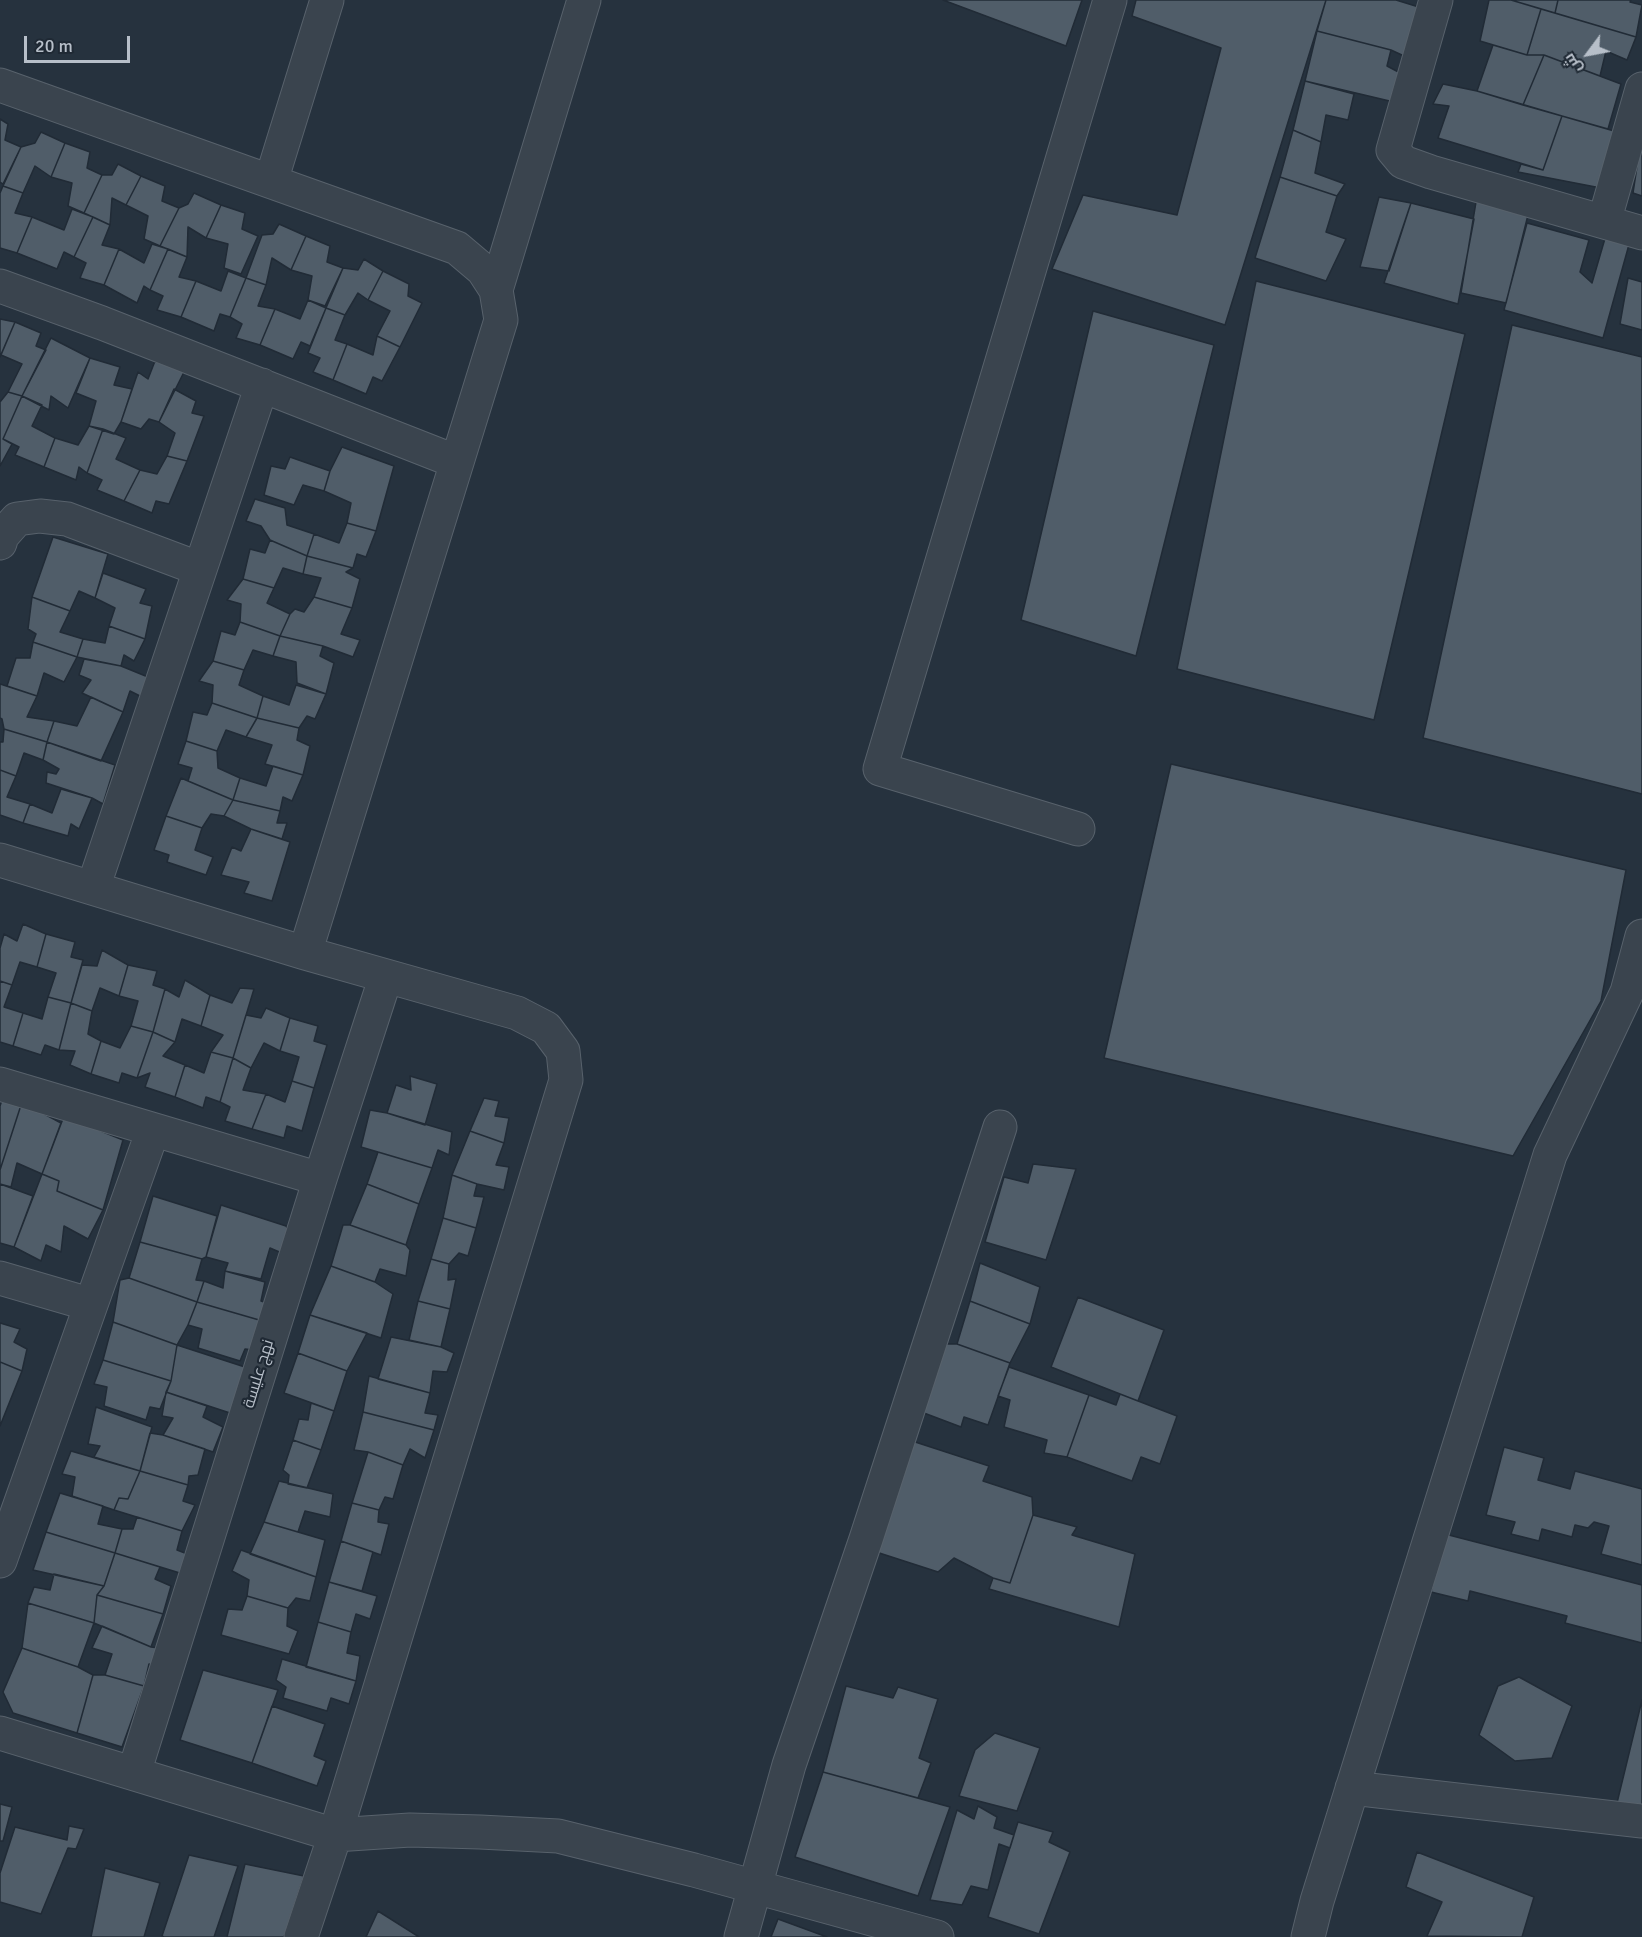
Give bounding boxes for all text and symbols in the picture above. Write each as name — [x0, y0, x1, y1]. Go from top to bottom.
scale bar — [27, 24, 134, 62]
north arrow — [1558, 24, 1618, 84]
text: 20 m — [35, 35, 73, 57]
text: ش — [1559, 50, 1587, 78]
street label: نهج عليسة — [240, 1337, 278, 1411]

